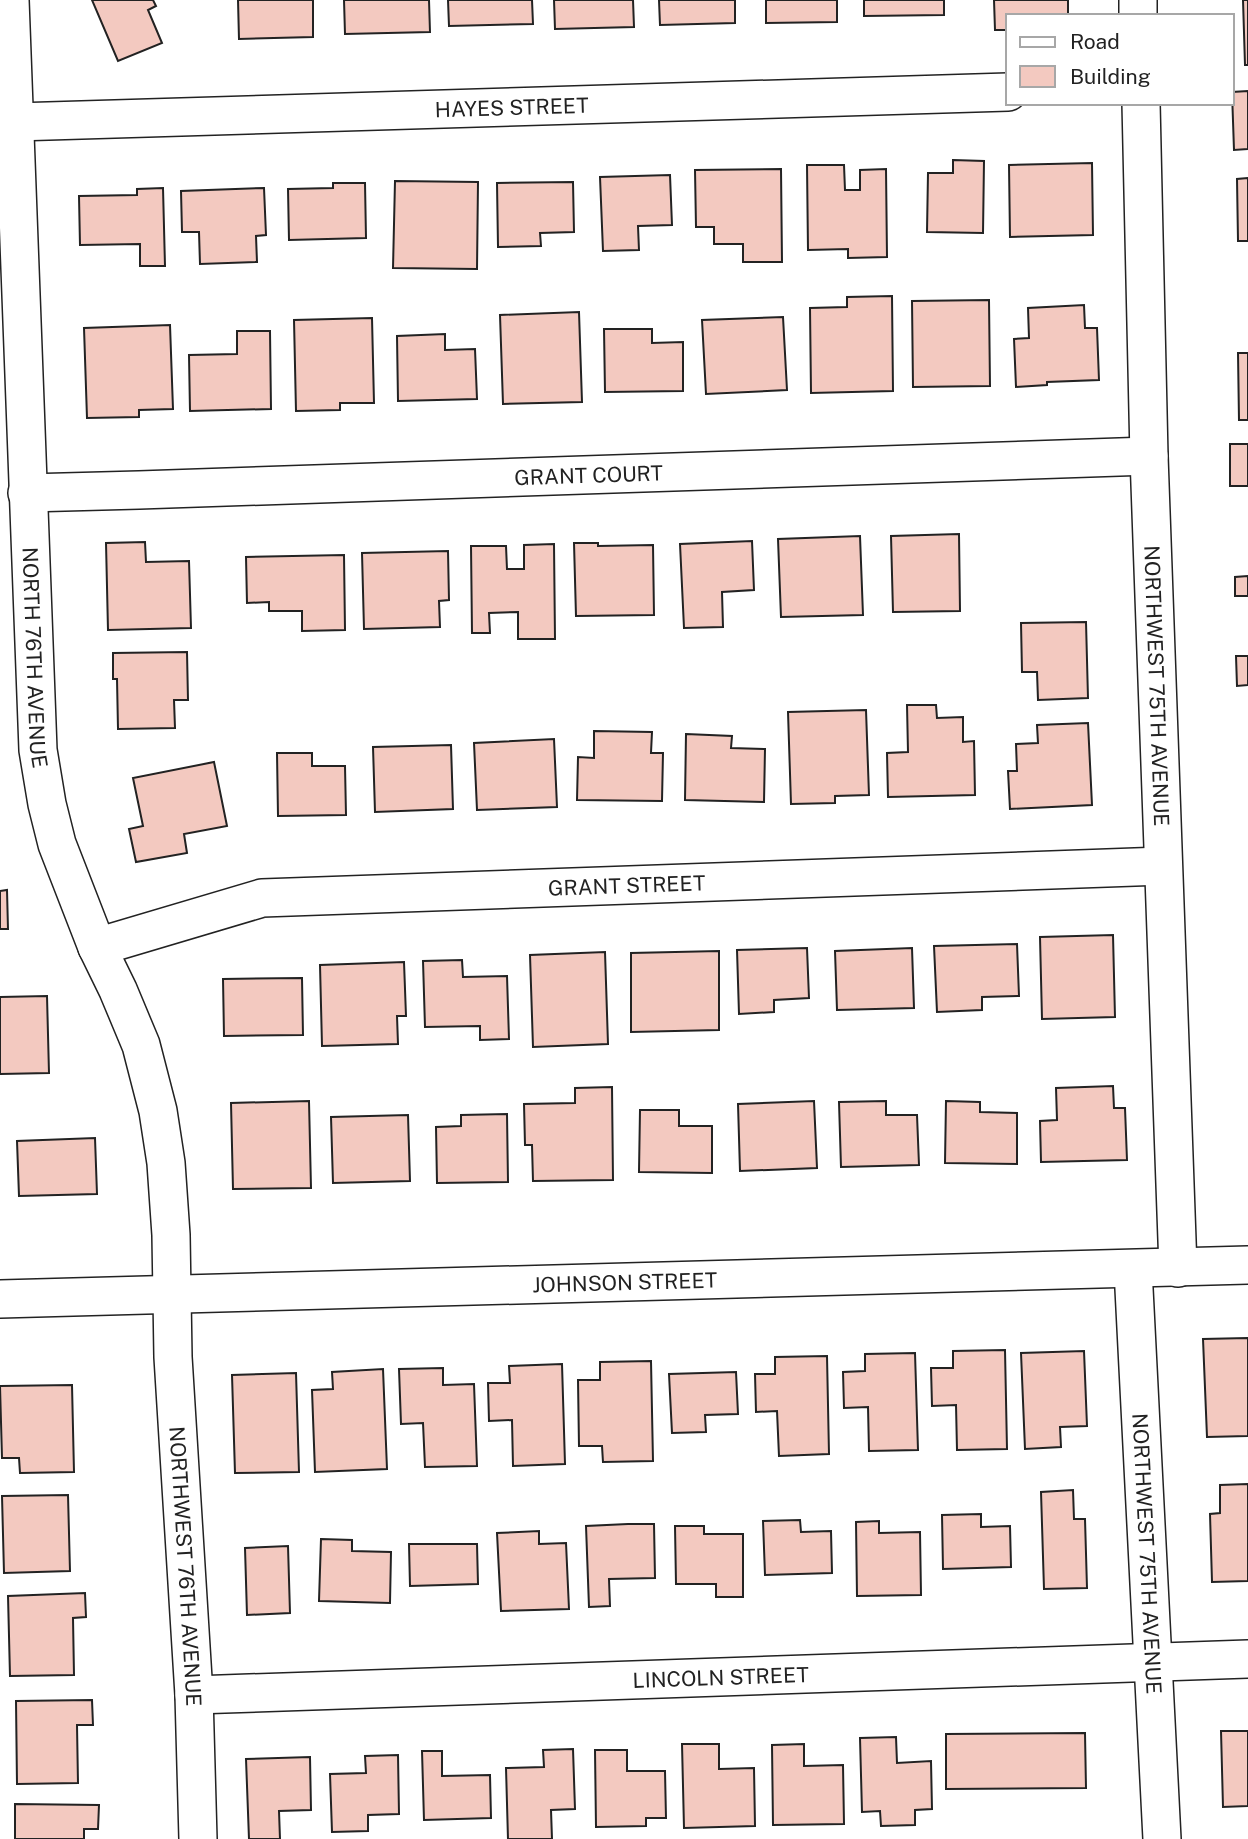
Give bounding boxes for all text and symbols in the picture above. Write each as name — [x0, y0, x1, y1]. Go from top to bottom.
legend — [1006, 14, 1234, 105]
text: Road — [1070, 29, 1120, 54]
text: Building — [1070, 64, 1151, 89]
street label: HAYES STREET — [434, 92, 589, 122]
street label: GRANT COURT — [514, 460, 663, 490]
street label: NORTHWEST 75TH AVENUE — [1140, 545, 1175, 827]
street label: NORTH 76TH AVENUE — [18, 547, 53, 770]
street label: GRANT STREET — [548, 870, 706, 900]
street label: JOHNSON STREET — [532, 1267, 718, 1297]
street label: NORTHWEST 75TH AVENUE — [1128, 1413, 1167, 1695]
street label: NORTHWEST 76TH AVENUE — [165, 1425, 207, 1707]
street label: LINCOLN STREET — [632, 1662, 809, 1693]

